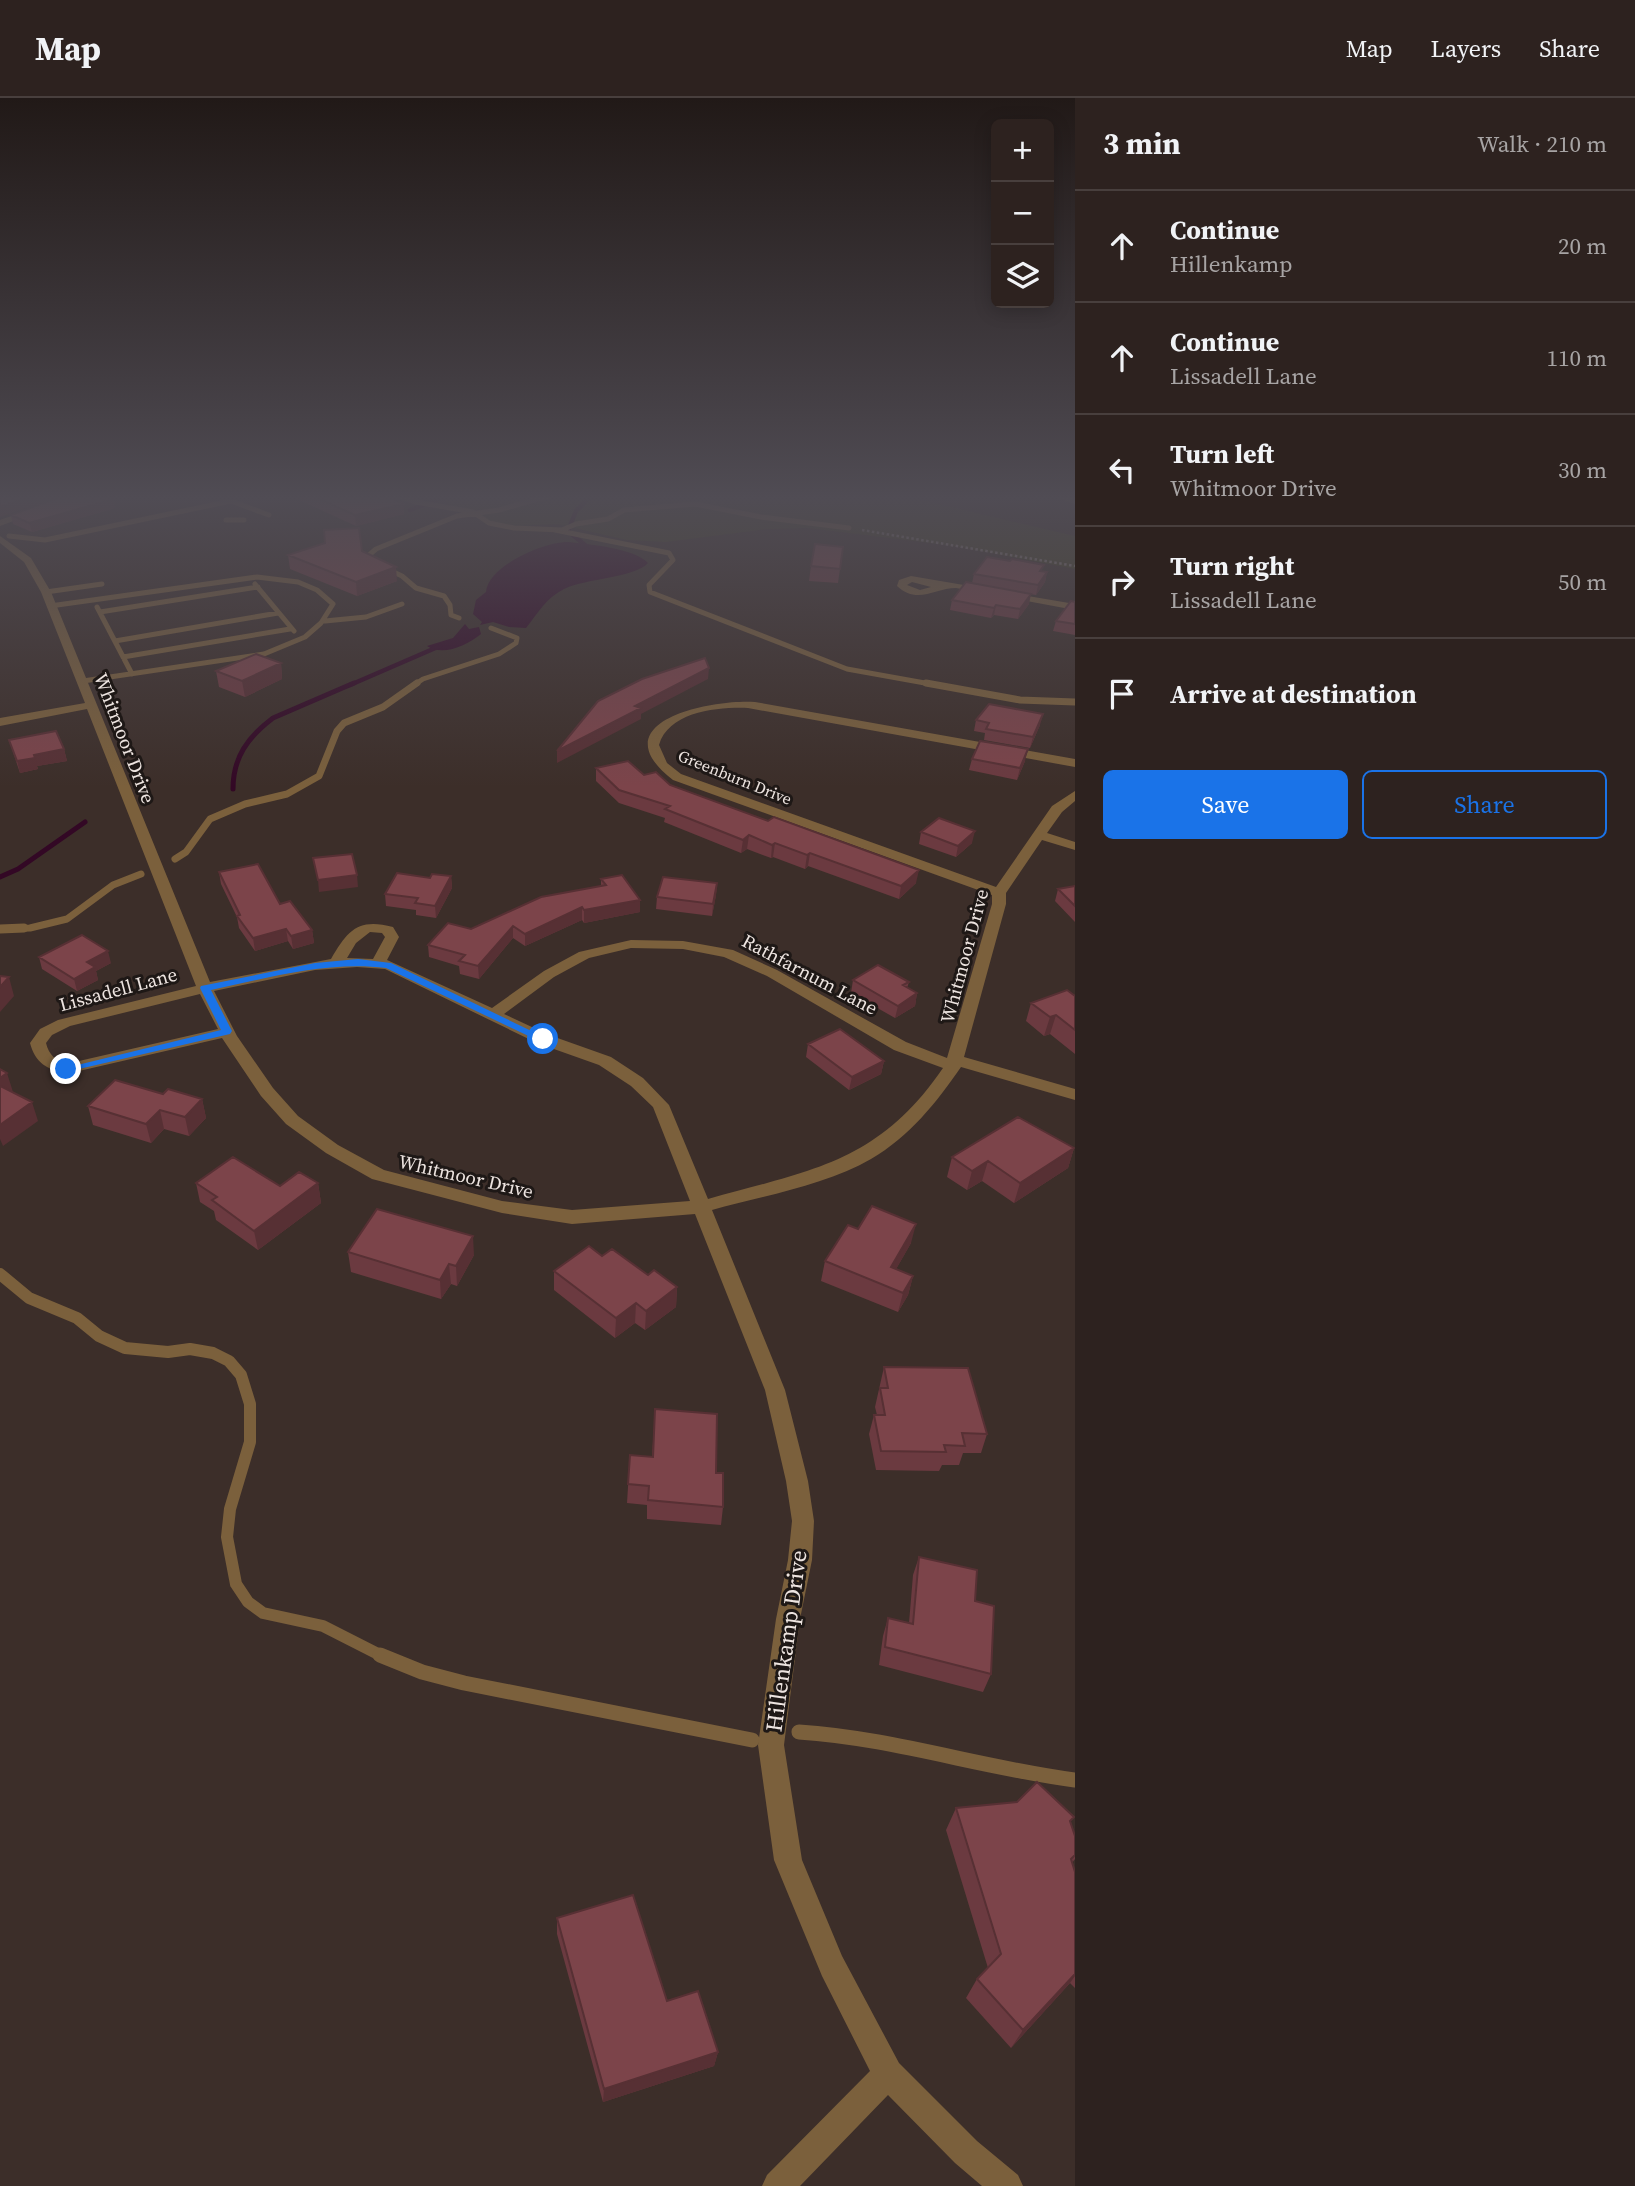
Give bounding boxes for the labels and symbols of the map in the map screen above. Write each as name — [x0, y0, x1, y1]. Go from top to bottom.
street label: Whitmoor Drive — [88, 669, 162, 807]
street label: Greenburn Drive — [675, 744, 795, 810]
street label: Whitmoor Drive — [934, 886, 994, 1026]
street label: Rathfarnum Lane — [738, 927, 882, 1021]
street label: Lissadell Lane — [56, 961, 180, 1017]
route start — [527, 1023, 558, 1054]
route end — [50, 1053, 81, 1084]
street label: Whitmoor Drive — [396, 1148, 536, 1204]
street label: Hillenkamp Drive — [757, 1548, 815, 1734]

